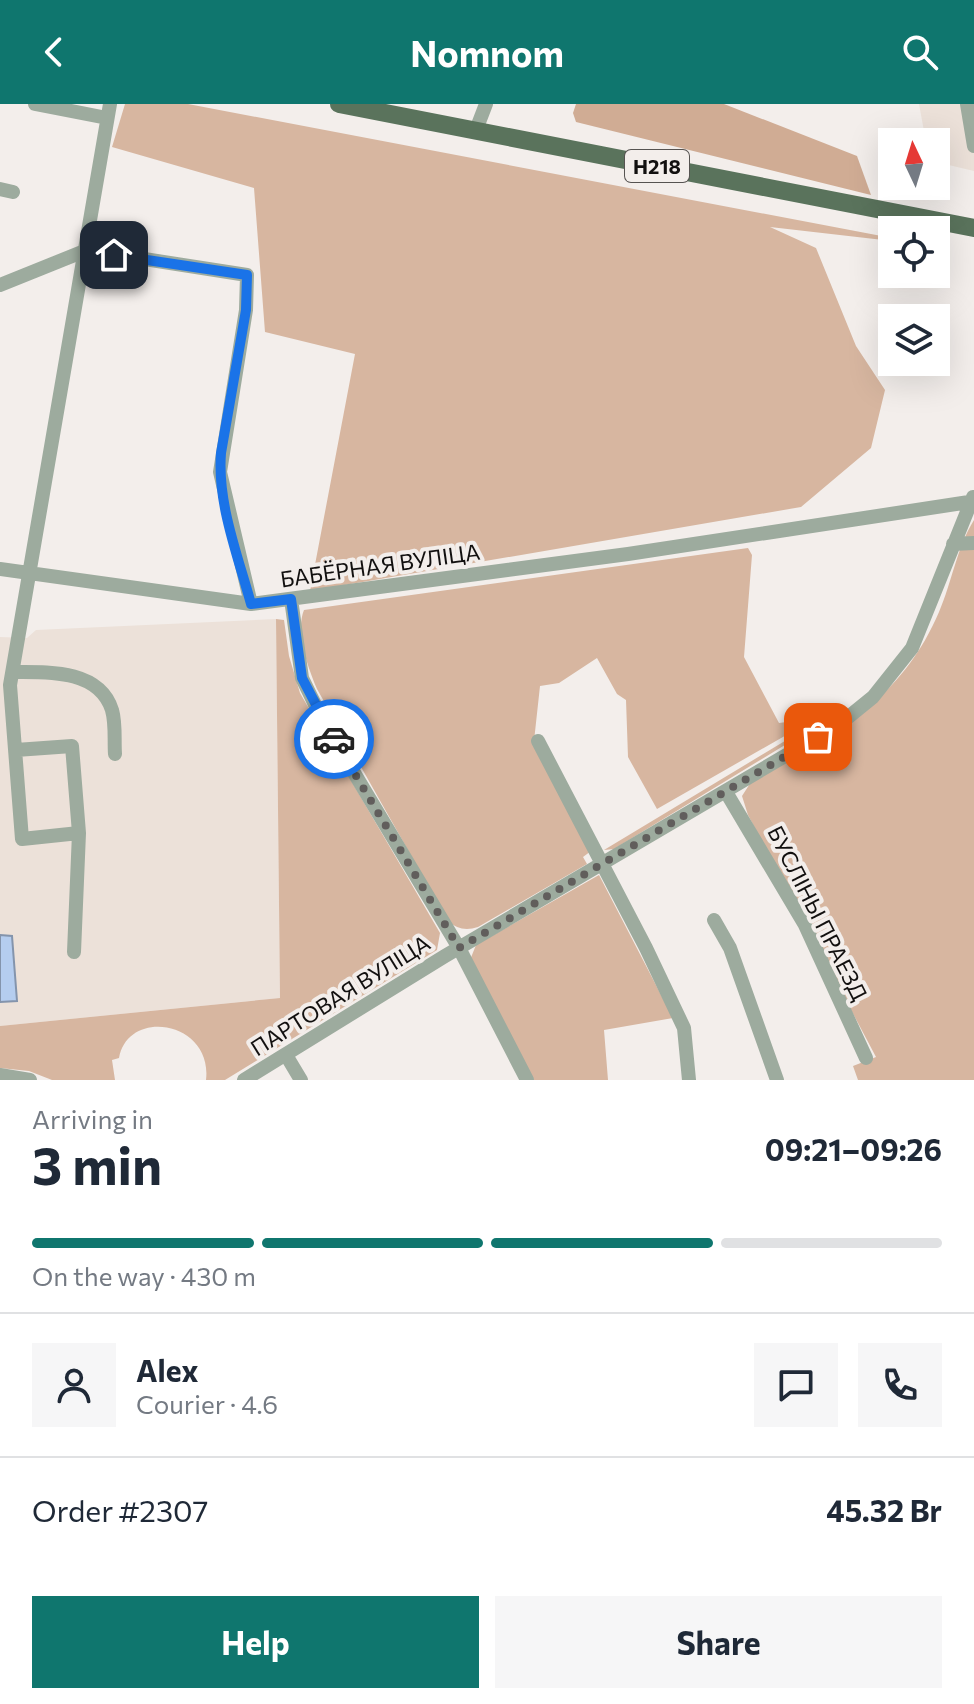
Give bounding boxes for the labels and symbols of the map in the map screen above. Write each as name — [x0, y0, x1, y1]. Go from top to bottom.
north arrow — [878, 128, 950, 200]
road number: Н218 — [625, 150, 689, 182]
pin — [80, 221, 148, 289]
street label: БАБЁРНАЯ ВУЛІЦА — [278, 538, 482, 592]
courier — [294, 699, 374, 779]
pin — [784, 703, 852, 771]
street label: БУСЛІНЫ ПРАЕЗД — [762, 821, 874, 1005]
street label: ПАРТОВАЯ ВУЛІЦА — [245, 929, 435, 1061]

